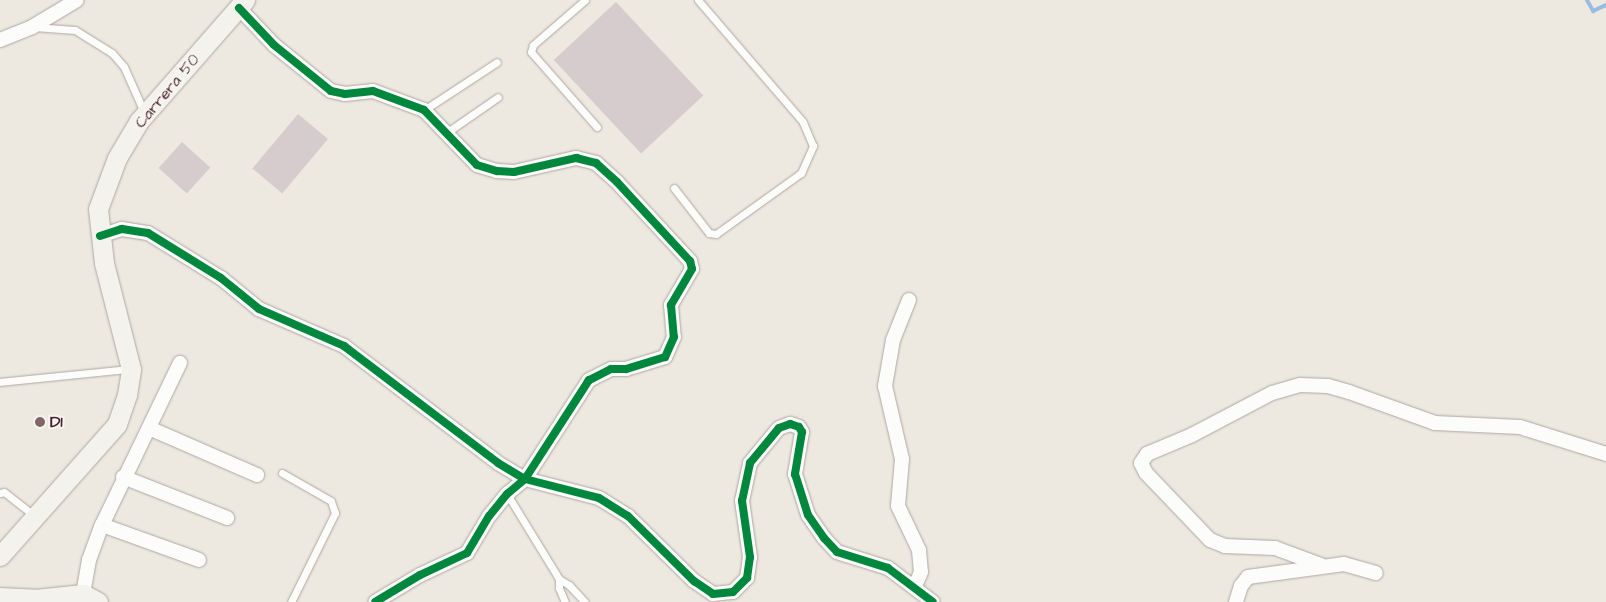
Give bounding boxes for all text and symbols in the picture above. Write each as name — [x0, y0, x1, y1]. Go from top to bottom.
street label: Carrera 50 — [131, 50, 203, 132]
place label: D1 — [50, 412, 62, 432]
marker: D1 — [34, 416, 46, 428]

